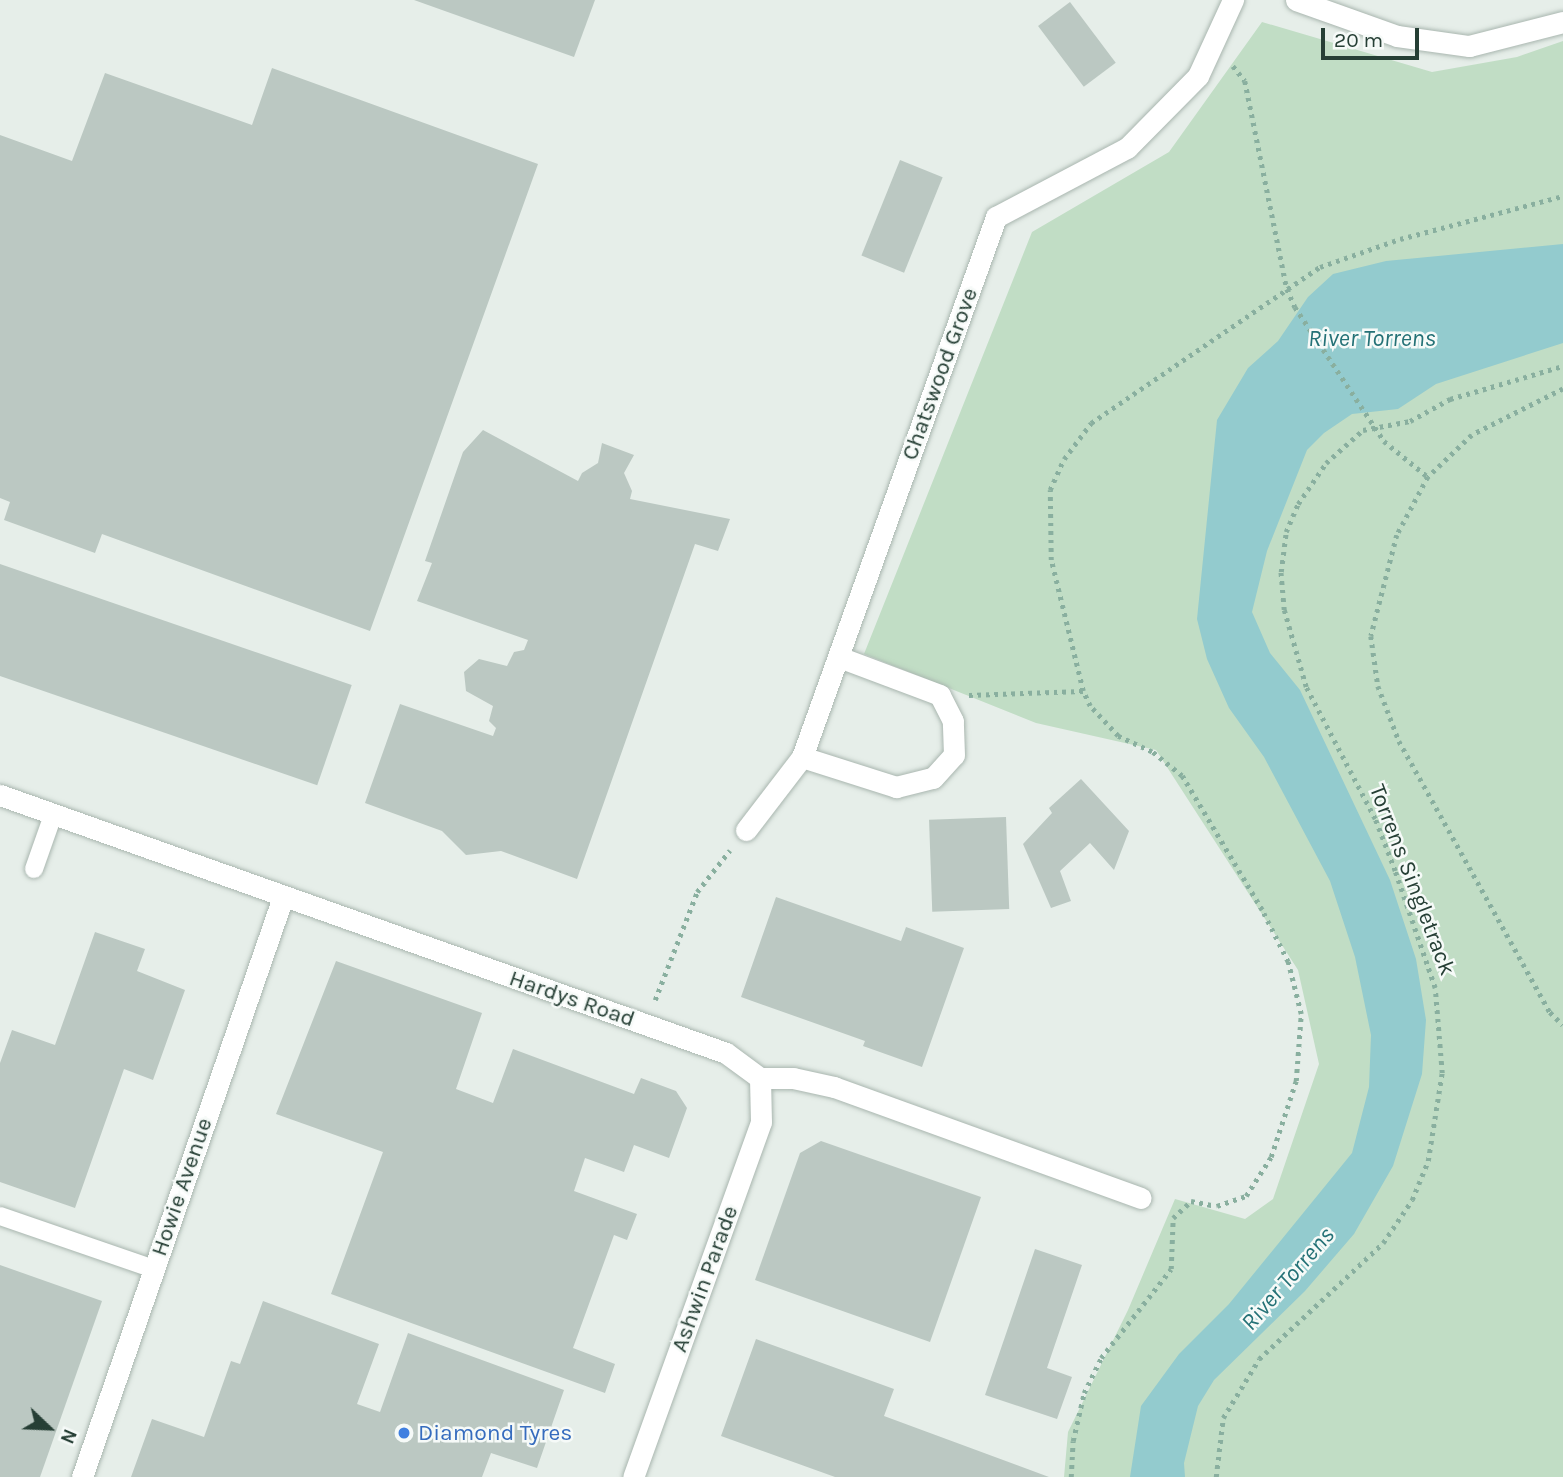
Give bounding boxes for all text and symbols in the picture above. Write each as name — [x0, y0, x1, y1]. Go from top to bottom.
scale bar — [1325, 14, 1423, 58]
text: 20 m — [1334, 28, 1383, 52]
street label: Chatswood Grove — [896, 284, 984, 464]
water label: River Torrens — [1308, 325, 1436, 353]
street label: Torrens Singletrack — [1363, 781, 1461, 979]
street label: Hardys Road — [505, 965, 639, 1033]
street label: Howie Avenue — [145, 1114, 219, 1260]
street label: Ashwin Parade — [666, 1202, 744, 1356]
water label: River Torrens — [1235, 1221, 1341, 1337]
north arrow — [14, 1393, 84, 1463]
place label: Diamond Tyres — [418, 1419, 572, 1447]
marker: Diamond Tyres — [396, 1425, 412, 1441]
text: N — [56, 1426, 81, 1447]

